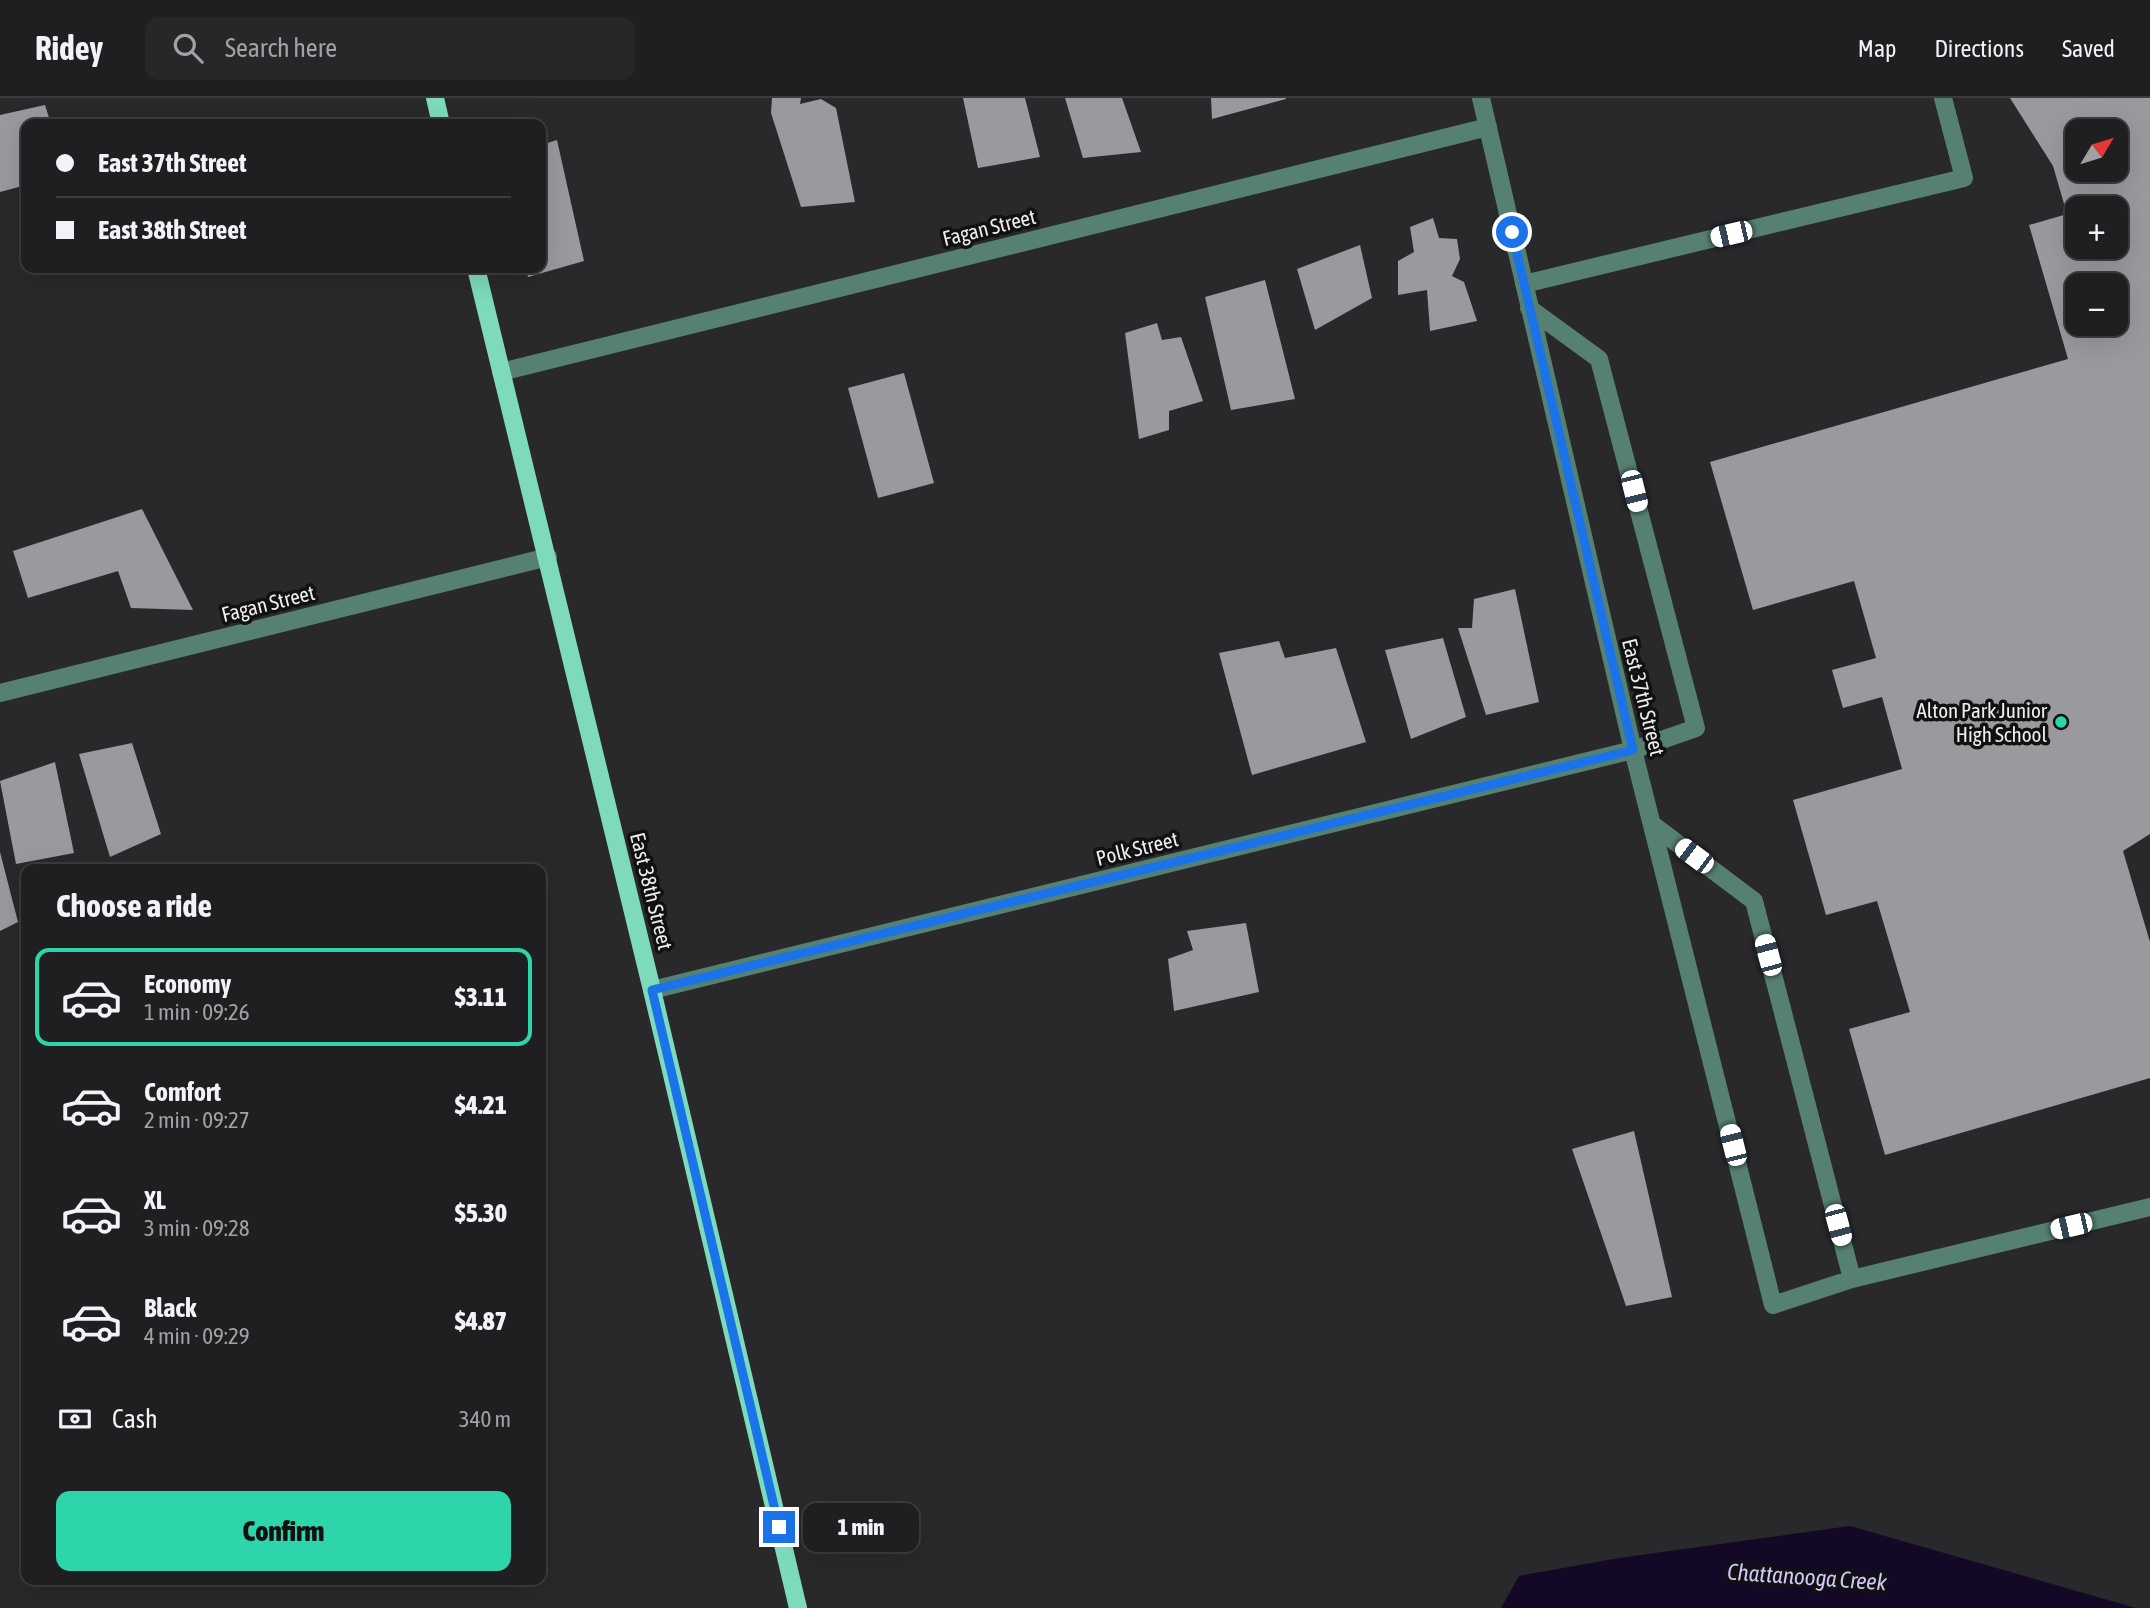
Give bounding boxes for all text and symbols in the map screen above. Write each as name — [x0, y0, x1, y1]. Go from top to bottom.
search box — [145, 17, 635, 80]
text: Ridey — [35, 29, 103, 67]
icon: search — [169, 29, 207, 67]
text: Search here — [225, 33, 337, 63]
text: Map — [1858, 35, 1896, 62]
text: Directions — [1934, 35, 2024, 62]
text: Saved — [2062, 35, 2115, 62]
north arrow — [2065, 119, 2128, 182]
map controls — [2065, 119, 2128, 336]
text: East 37th Street — [98, 148, 247, 178]
button: + — [2065, 196, 2128, 259]
street label: Fagan Street — [940, 204, 1038, 250]
text: East 38th Street — [98, 215, 247, 245]
route start — [1496, 216, 1528, 248]
car — [1709, 219, 1754, 249]
button: − — [2065, 273, 2128, 336]
car — [1619, 468, 1650, 514]
street label: Fagan Street — [219, 580, 317, 626]
street label: East 37th Street — [1618, 636, 1670, 758]
place label: Alton Park Junior High School — [1916, 698, 2048, 746]
marker: Alton Park Junior High School — [2053, 714, 2069, 730]
street label: Polk Street — [1093, 826, 1181, 870]
street label: East 38th Street — [626, 830, 678, 952]
car — [1671, 835, 1718, 877]
text: Choose a ride — [56, 887, 212, 924]
car — [1753, 932, 1784, 978]
icon: car — [60, 966, 123, 1029]
text: Economy — [144, 969, 231, 999]
text: $3.11 — [455, 982, 507, 1012]
text: 1 min · 09:26 — [144, 999, 250, 1025]
icon: car — [60, 1074, 123, 1137]
text: Comfort — [144, 1077, 221, 1107]
text: $4.21 — [455, 1090, 507, 1120]
text: 2 min · 09:27 — [144, 1107, 250, 1133]
car — [1718, 1122, 1749, 1168]
icon: car — [60, 1182, 123, 1245]
text: XL — [144, 1185, 166, 1215]
text: $5.30 — [455, 1198, 507, 1228]
car — [1823, 1202, 1854, 1248]
car — [2049, 1211, 2094, 1241]
text: 3 min · 09:28 — [144, 1215, 250, 1241]
icon: car — [60, 1290, 123, 1353]
text: Black — [144, 1293, 196, 1323]
text: $4.87 — [455, 1306, 507, 1336]
text: 4 min · 09:29 — [144, 1323, 250, 1349]
icon: cash — [56, 1400, 94, 1438]
text: Cash — [112, 1404, 158, 1434]
text: 340 m — [459, 1406, 511, 1432]
button: Confirm — [56, 1491, 511, 1571]
callout: 1 min — [804, 1502, 919, 1552]
route end — [763, 1511, 795, 1543]
text: 1 min — [838, 1514, 884, 1540]
water label: Chattanooga Creek — [1726, 1558, 1889, 1596]

